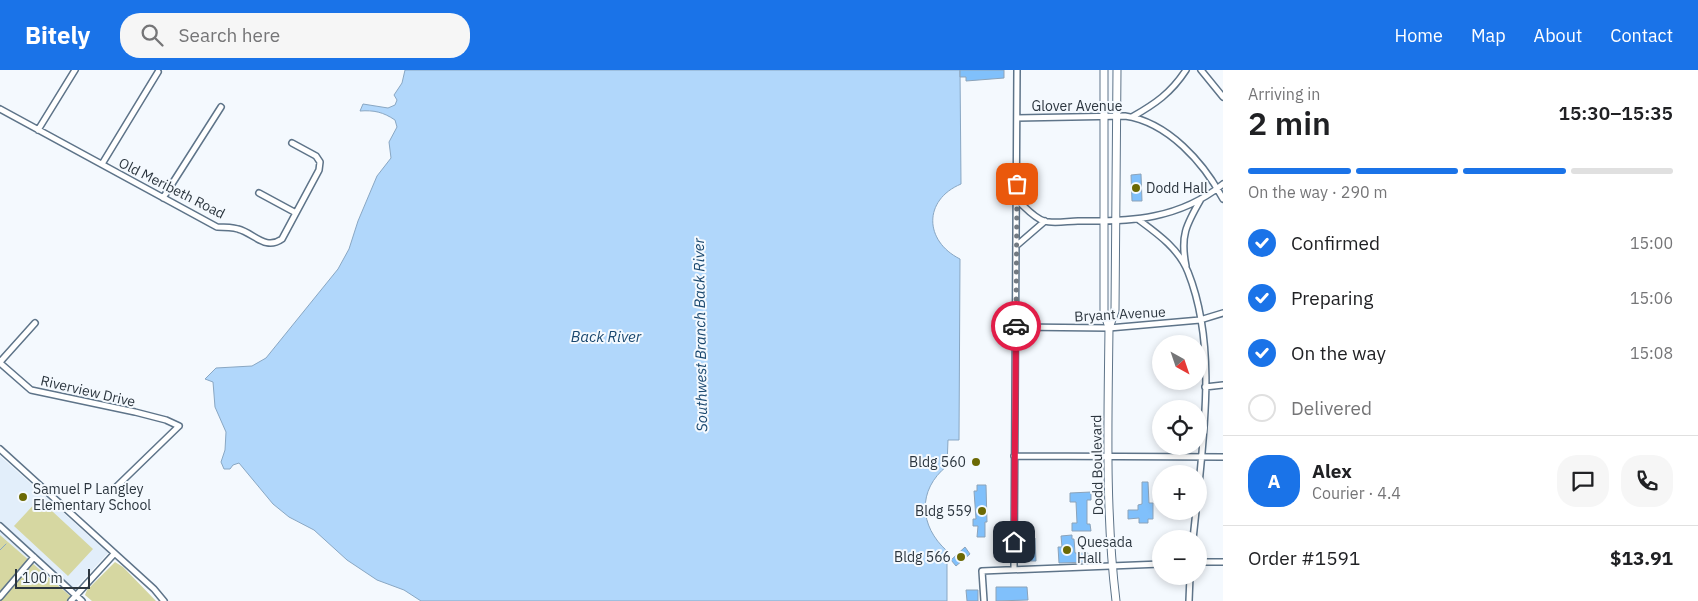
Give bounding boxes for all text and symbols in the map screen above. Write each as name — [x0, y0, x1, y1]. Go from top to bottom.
search box — [120, 13, 470, 58]
text: Bitely — [25, 19, 90, 51]
icon: search — [138, 21, 166, 49]
text: Search here — [178, 23, 280, 47]
text: Home — [1395, 24, 1443, 47]
text: Map — [1471, 24, 1506, 47]
text: About — [1534, 24, 1582, 47]
text: Contact — [1610, 24, 1673, 47]
text: Arriving in — [1248, 84, 1320, 104]
street label: Glover Avenue — [1032, 97, 1123, 115]
text: 15:30–15:35 — [1559, 101, 1673, 125]
text: 2 min — [1248, 102, 1331, 144]
street label: Old Meribeth Road — [116, 153, 228, 223]
pin — [996, 163, 1038, 205]
icon: bag — [1003, 170, 1031, 198]
place label: Dodd Hall — [1146, 179, 1208, 197]
marker: Dodd Hall — [1130, 182, 1142, 194]
text: On the way · 290 m — [1248, 182, 1387, 202]
icon: check — [1248, 229, 1276, 257]
text: Confirmed — [1291, 231, 1380, 255]
text: 15:00 — [1630, 233, 1673, 253]
water label: Southwest Branch Back River — [689, 237, 711, 432]
icon: check — [1248, 284, 1276, 312]
text: Preparing — [1291, 286, 1373, 310]
text: 15:06 — [1630, 288, 1673, 308]
courier — [991, 301, 1041, 351]
street label: Bryant Avenue — [1074, 303, 1167, 325]
icon: car — [1002, 312, 1030, 340]
water label: Back River — [571, 327, 642, 346]
north arrow — [1152, 335, 1208, 390]
map controls — [1152, 335, 1207, 585]
icon: check — [1248, 339, 1276, 367]
text: On the way — [1291, 341, 1386, 365]
text: 15:08 — [1630, 343, 1673, 363]
street label: Riverview Drive — [39, 371, 137, 411]
text: Delivered — [1291, 396, 1372, 420]
button: locate — [1152, 400, 1207, 455]
street label: Dodd Boulevard — [1087, 415, 1107, 515]
place label: Bldg 560 — [909, 453, 966, 471]
button: chat — [1557, 455, 1609, 507]
button: phone — [1621, 455, 1673, 507]
marker: Bldg 560 — [970, 456, 982, 468]
text: Alex — [1312, 459, 1352, 483]
button: + — [1152, 465, 1207, 520]
text: A — [1267, 469, 1281, 493]
place label: Samuel P Langley Elementary School — [33, 480, 151, 514]
text: Courier · 4.4 — [1312, 483, 1401, 503]
marker: Samuel P Langley Elementary School — [17, 491, 29, 503]
place label: Bldg 559 — [915, 502, 972, 520]
marker: Bldg 559 — [976, 505, 988, 517]
pin — [993, 521, 1035, 563]
icon: home — [1000, 528, 1028, 556]
button: − — [1152, 530, 1207, 585]
place label: Quesada Hall — [1077, 533, 1133, 567]
marker: Quesada Hall — [1061, 544, 1073, 556]
text: Order #1591 — [1248, 546, 1360, 570]
text: $13.91 — [1610, 546, 1673, 570]
place label: Bldg 566 — [894, 548, 951, 566]
marker: Bldg 566 — [955, 551, 967, 563]
scale bar — [15, 566, 90, 589]
text: 100 m — [22, 569, 63, 587]

